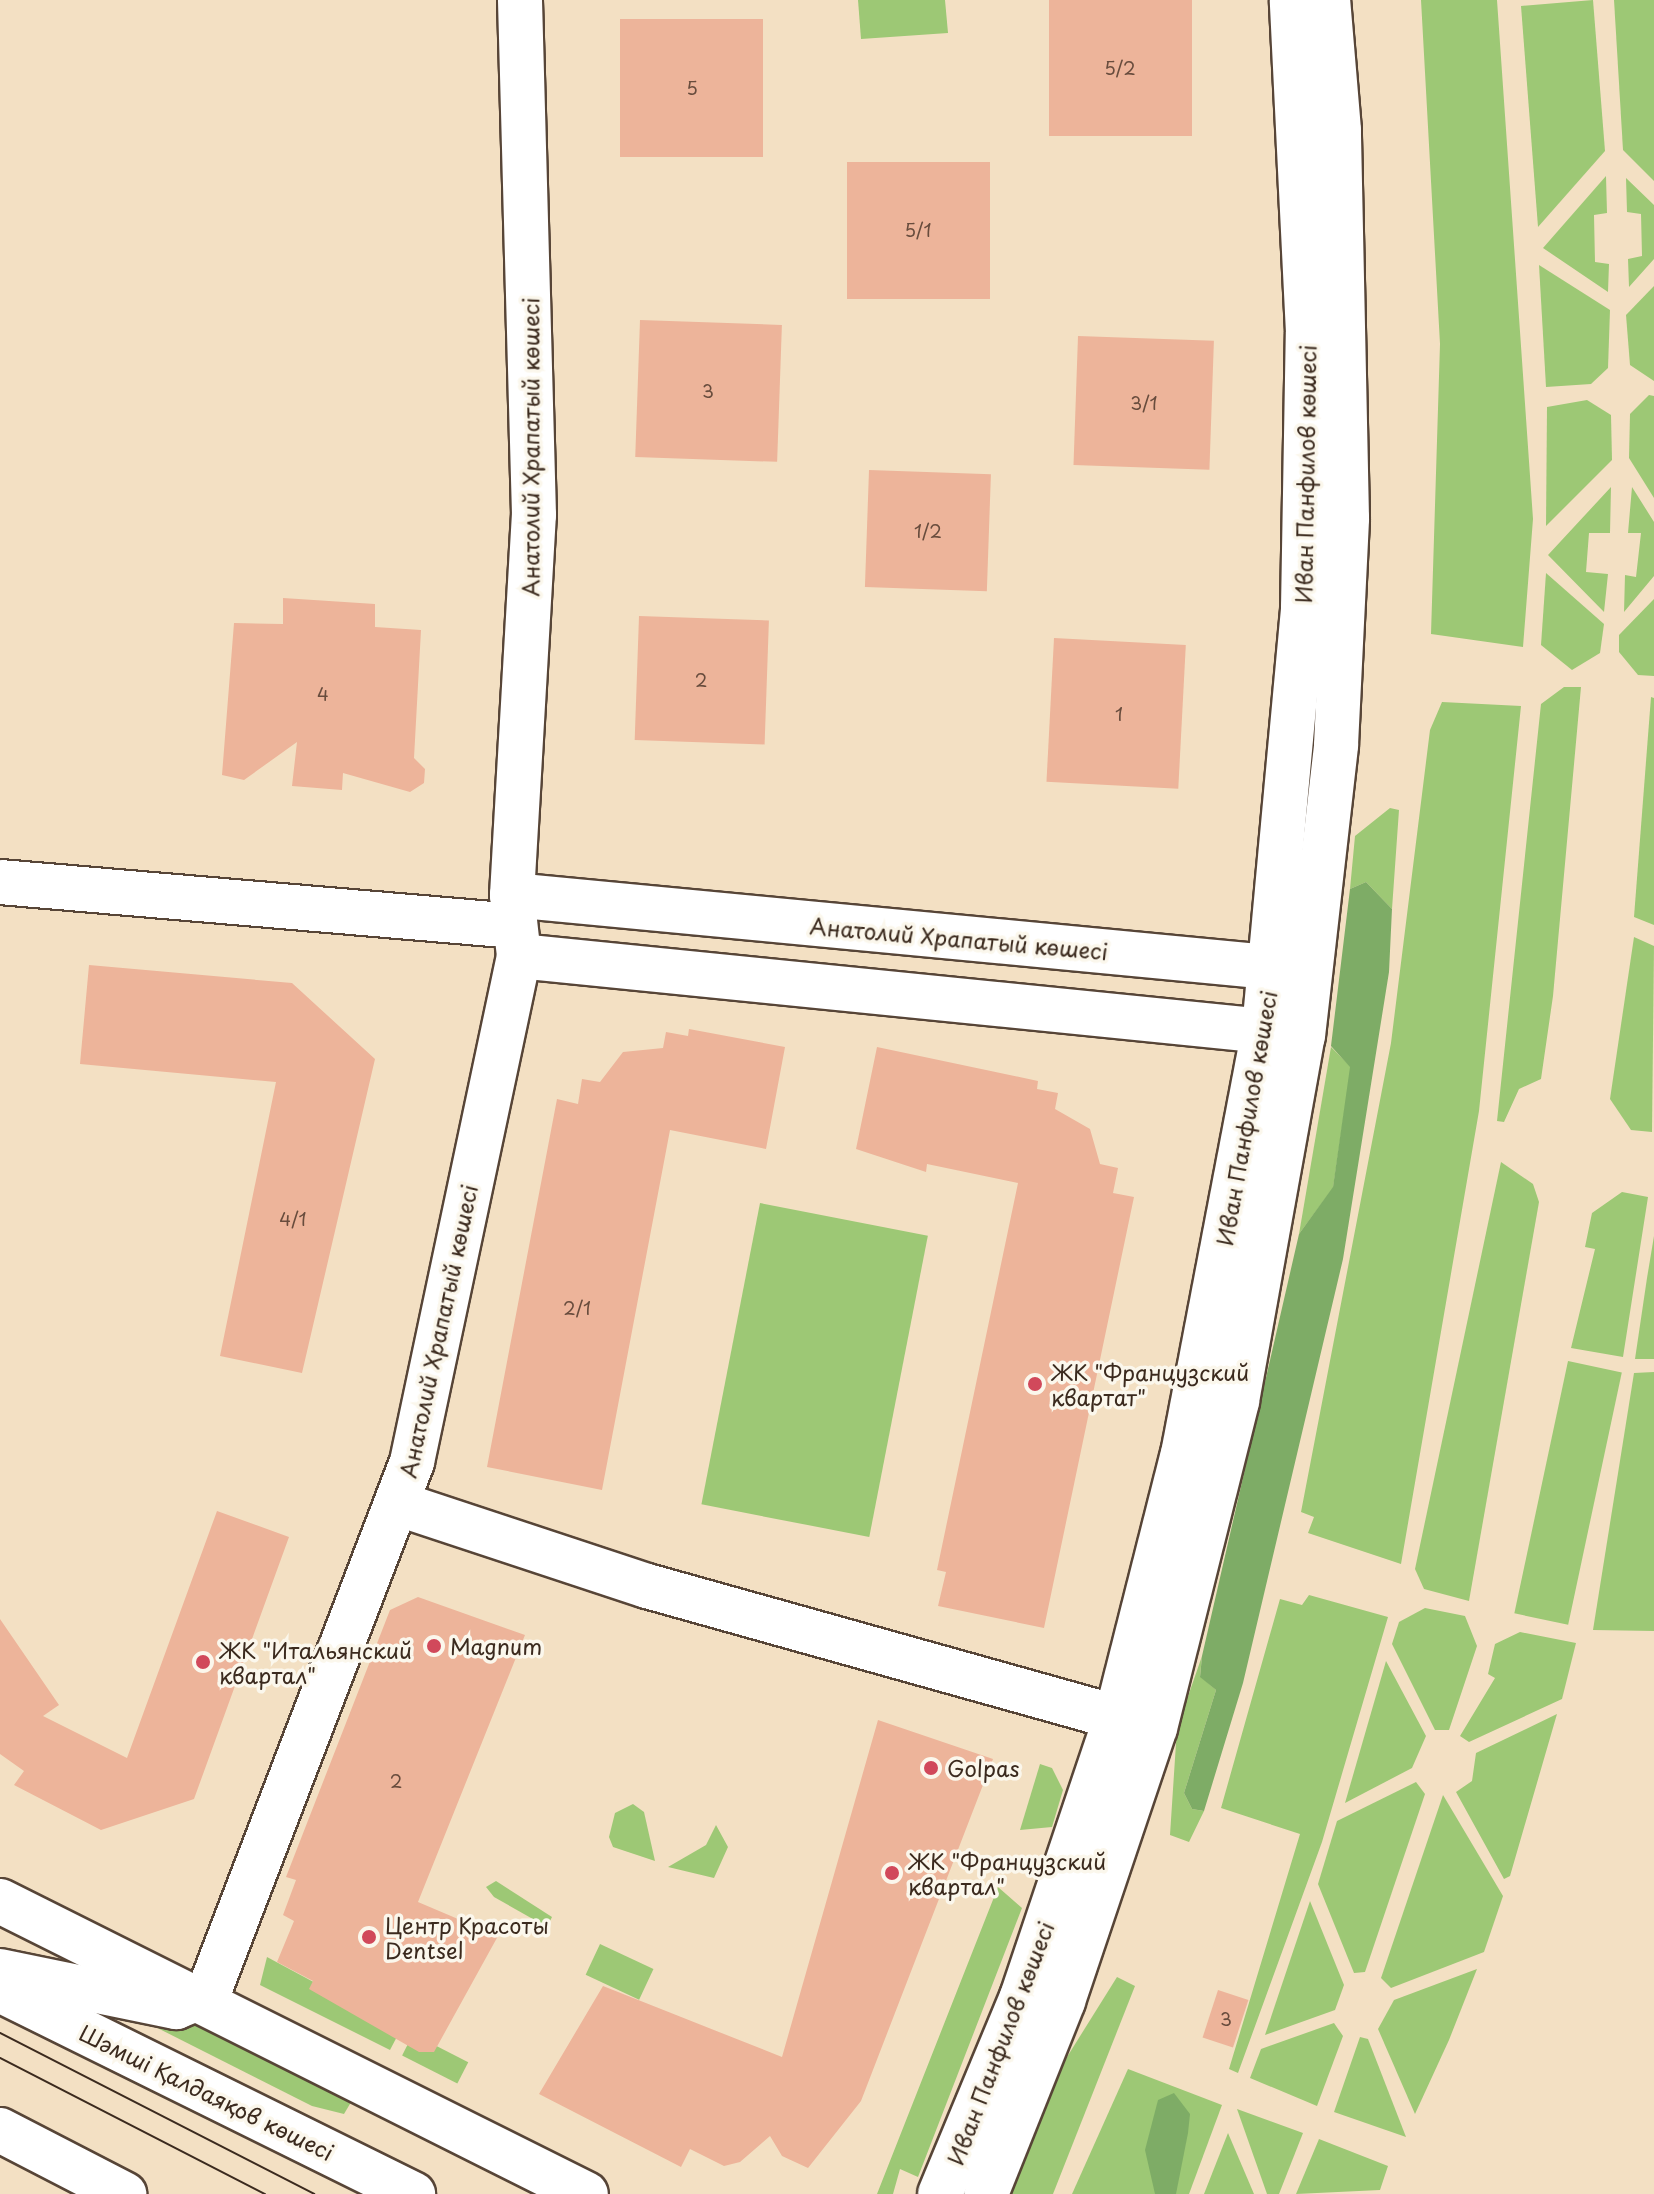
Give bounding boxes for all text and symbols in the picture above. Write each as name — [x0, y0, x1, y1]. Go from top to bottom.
house number: 5/2 — [1104, 57, 1136, 79]
house number: 5 — [686, 77, 698, 99]
house number: 5/1 — [904, 219, 932, 241]
street label: Анатолий Храпатый көшесі — [517, 298, 543, 596]
street label: Иван Панфилов көшесі — [1290, 345, 1320, 603]
house number: 3 — [702, 380, 714, 402]
house number: 3/1 — [1130, 392, 1158, 414]
house number: 1/2 — [914, 520, 942, 542]
house number: 2 — [695, 669, 707, 691]
house number: 4 — [317, 683, 329, 705]
house number: 1 — [1115, 703, 1123, 725]
street label: Анатолий Храпатый көшесі — [809, 912, 1109, 964]
street label: Иван Панфилов көшесі — [1211, 989, 1281, 1247]
street label: Анатолий Храпатый көшесі — [394, 1182, 482, 1480]
house number: 4/1 — [279, 1208, 307, 1230]
house number: 2/1 — [563, 1297, 591, 1319]
place label: ЖК "Французский квартат" — [1051, 1358, 1250, 1410]
marker: ЖК "Французский квартат" — [1026, 1375, 1044, 1393]
place label: Magnum — [450, 1633, 542, 1659]
place label: ЖК "Итальянский квартал" — [219, 1636, 413, 1688]
marker: Magnum — [425, 1637, 443, 1655]
marker: ЖК "Итальянский квартал" — [194, 1653, 212, 1671]
place label: Golpas — [947, 1755, 1020, 1781]
marker: Golpas — [922, 1759, 940, 1777]
house number: 2 — [390, 1770, 402, 1792]
place label: ЖК "Французский квартал" — [908, 1847, 1107, 1898]
marker: ЖК "Французский квартал" — [883, 1864, 901, 1882]
place label: Центр Красоты Dentsel — [385, 1911, 550, 1962]
street label: Иван Панфилов көшесі — [941, 1918, 1059, 2168]
marker: Центр Красоты Dentsel — [360, 1928, 378, 1946]
house number: 3 — [1220, 2008, 1232, 2030]
street label: Шәмші Қалдаяқов көшесі — [74, 2018, 340, 2166]

